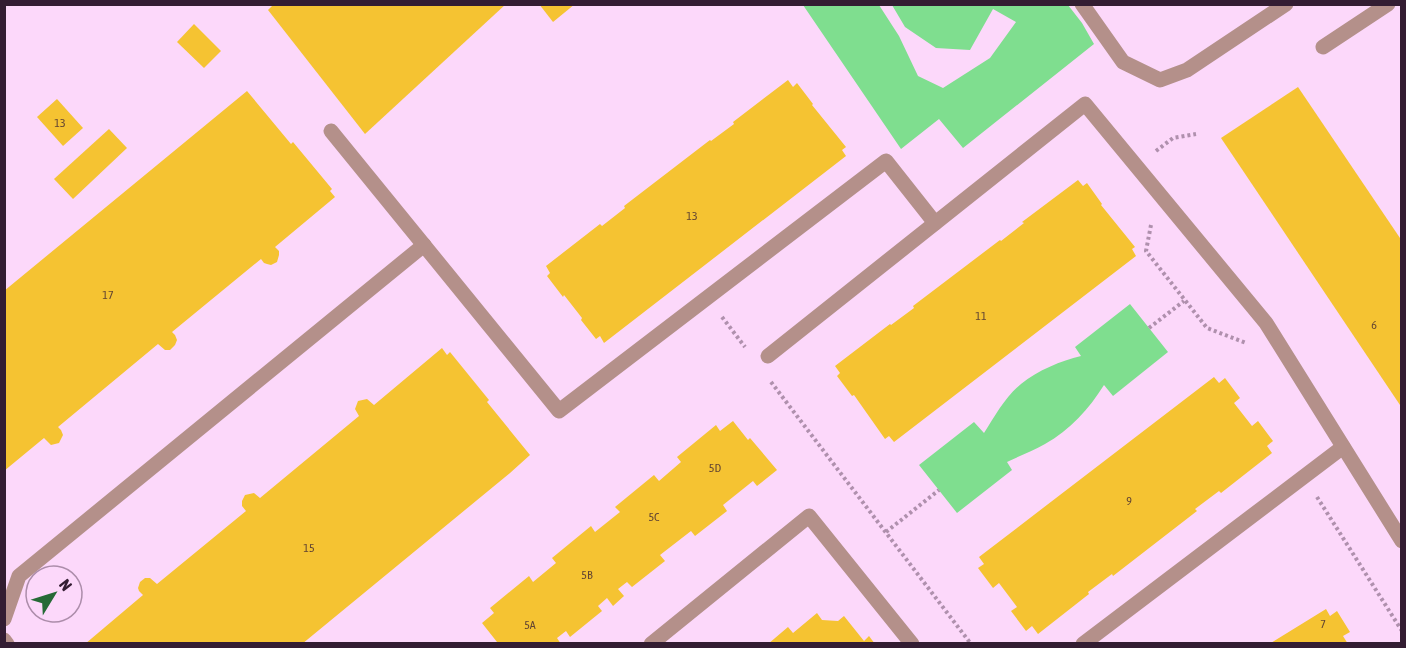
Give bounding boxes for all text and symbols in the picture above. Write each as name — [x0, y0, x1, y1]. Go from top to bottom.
house number: 13 — [54, 116, 66, 130]
house number: 13 — [686, 209, 698, 223]
house number: 17 — [102, 288, 114, 302]
house number: 11 — [975, 309, 987, 323]
house number: 6 — [1371, 318, 1377, 332]
house number: 5D — [709, 461, 721, 475]
house number: 9 — [1126, 494, 1132, 508]
house number: 5C — [648, 510, 660, 524]
house number: 15 — [303, 541, 315, 555]
north arrow — [24, 564, 84, 624]
house number: 5B — [581, 568, 593, 582]
text: N — [56, 575, 76, 594]
house number: 7 — [1320, 617, 1326, 631]
house number: 5A — [524, 618, 536, 632]

